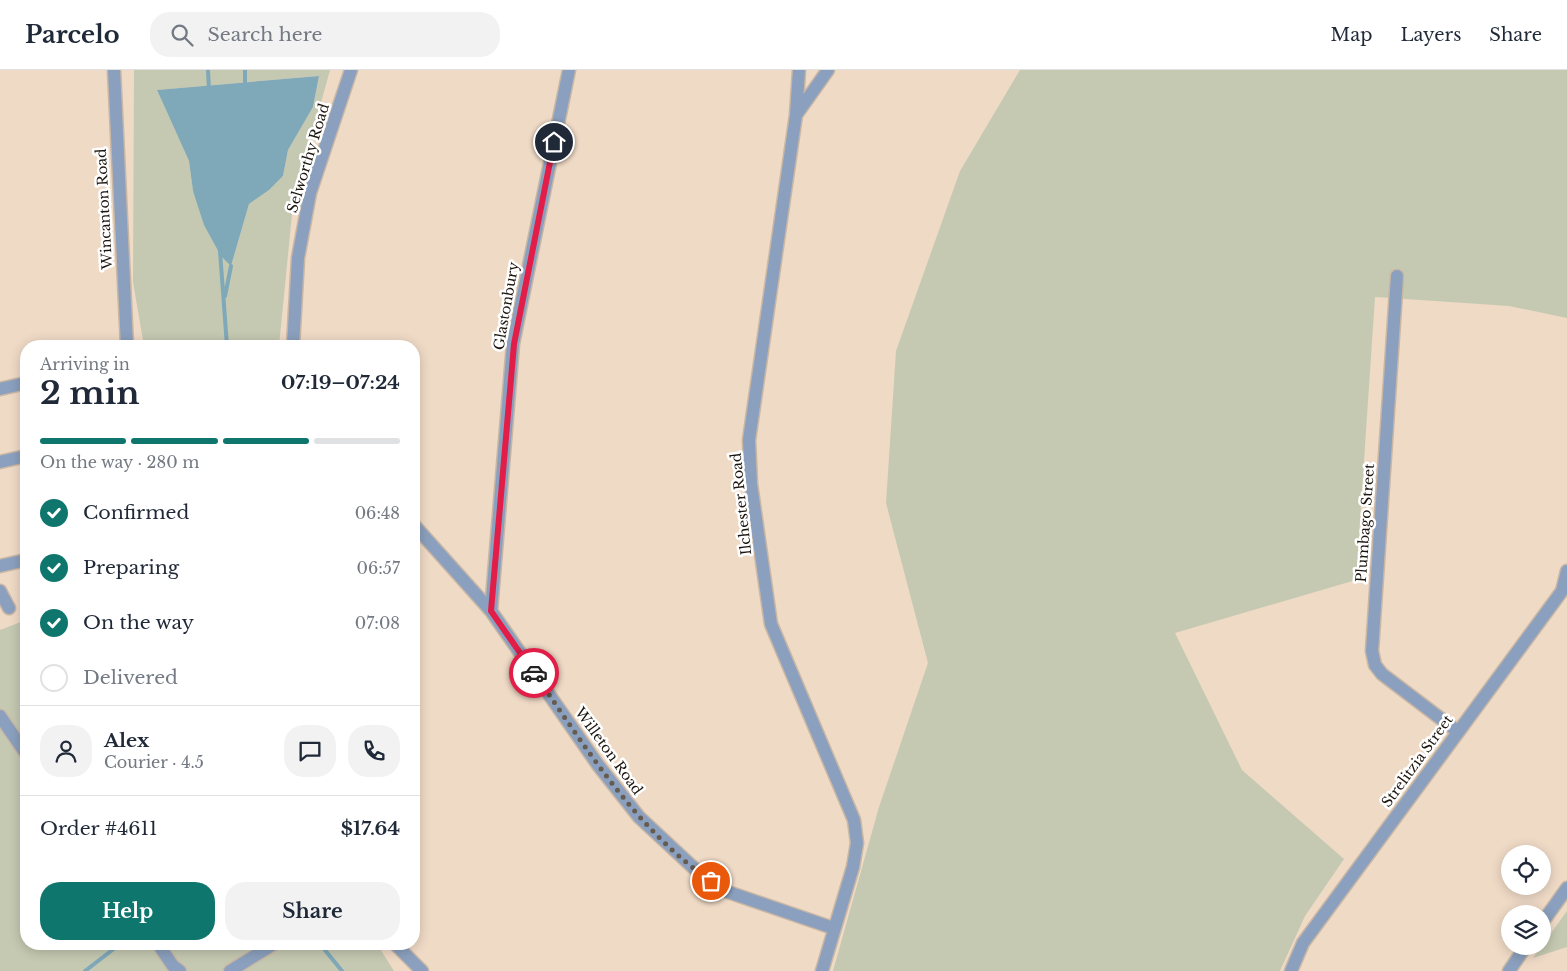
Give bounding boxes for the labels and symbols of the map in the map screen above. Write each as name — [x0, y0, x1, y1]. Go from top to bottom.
street label: Selworthy Road — [283, 101, 333, 215]
pin — [533, 121, 575, 163]
street label: Wincanton Road — [92, 148, 116, 271]
street label: Glastonbury — [489, 261, 523, 351]
street label: Ilchester Road — [727, 451, 755, 556]
street label: Plumbago Street — [1352, 462, 1378, 583]
courier — [509, 648, 559, 698]
street label: Willeton Road — [571, 703, 647, 799]
street label: Strelitzia Street — [1377, 711, 1457, 811]
pin — [690, 860, 732, 902]

